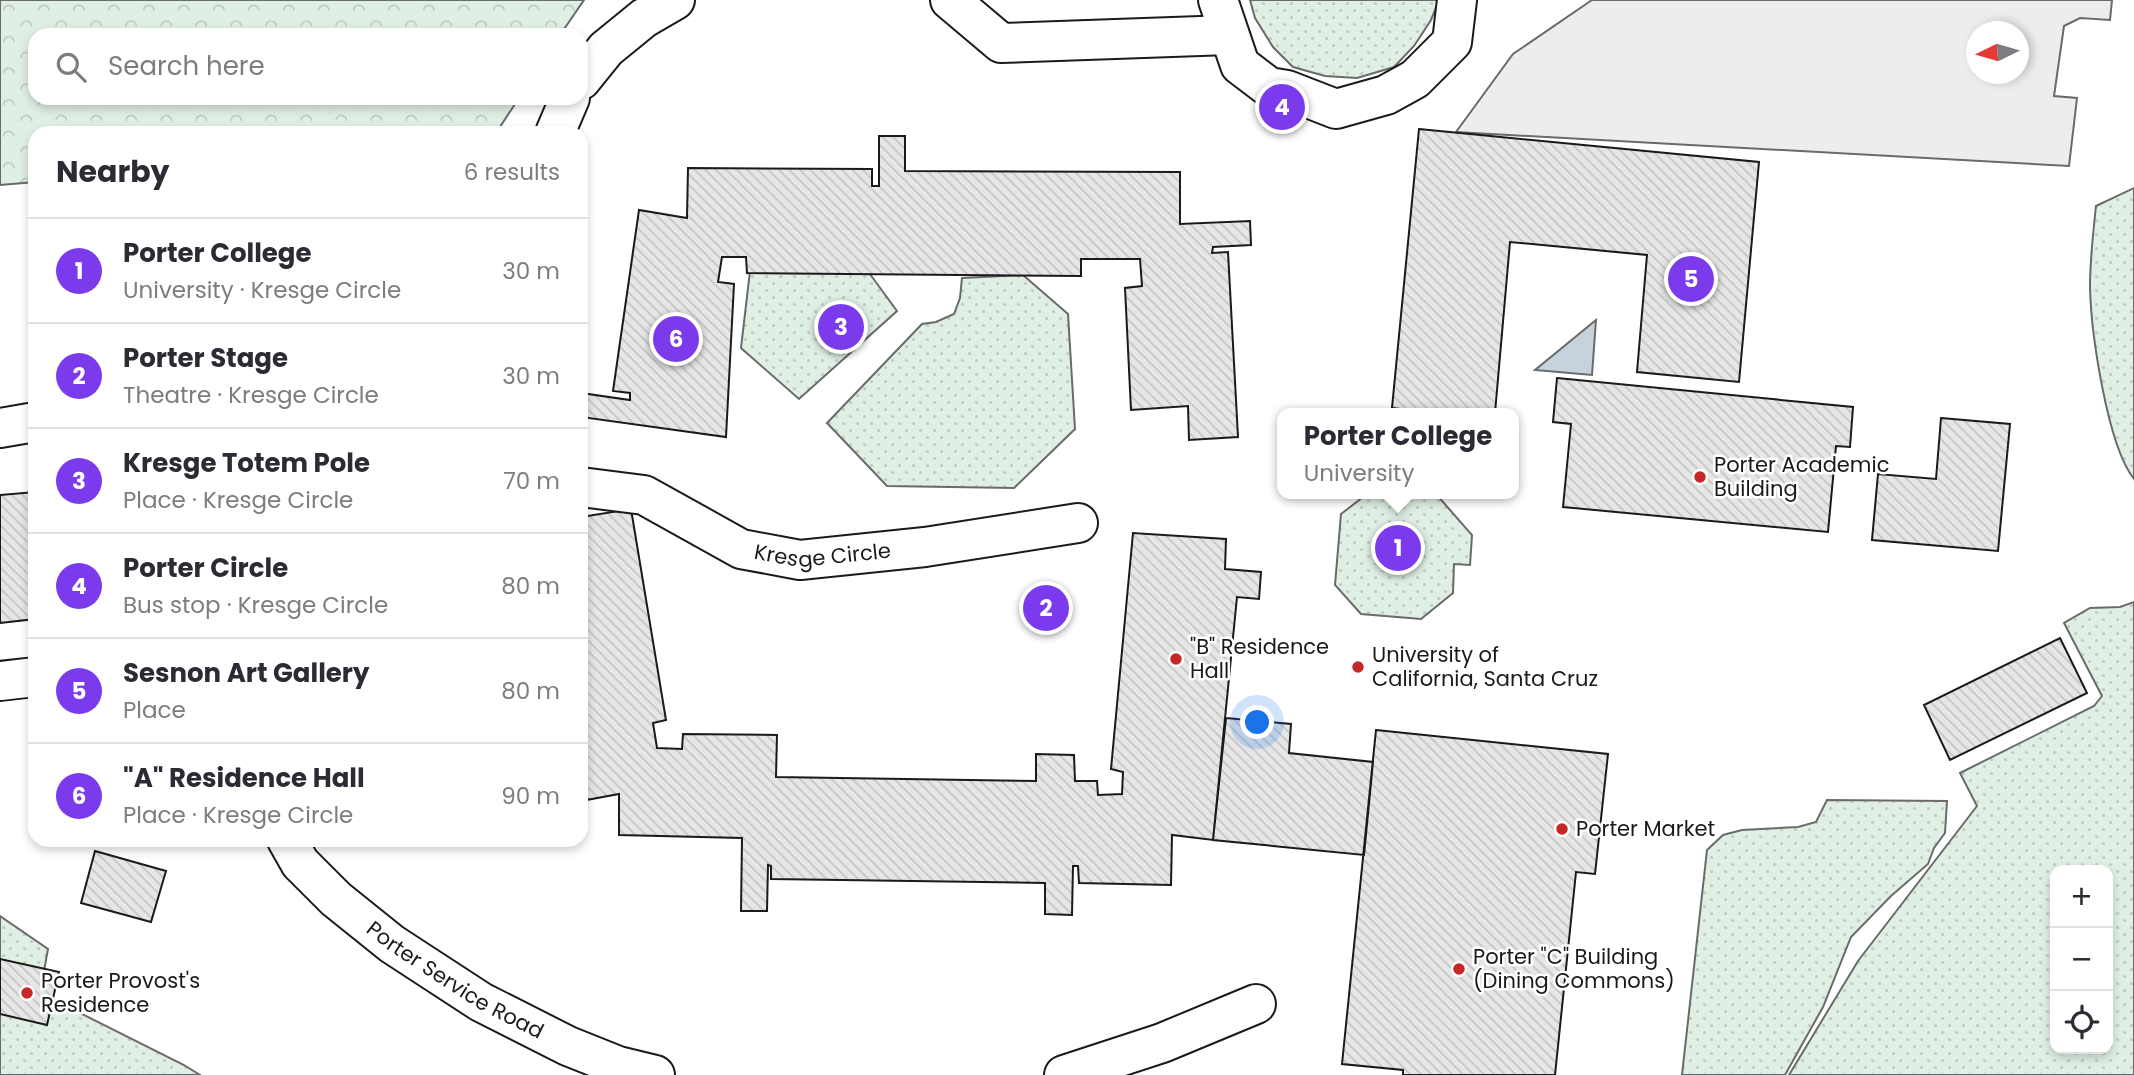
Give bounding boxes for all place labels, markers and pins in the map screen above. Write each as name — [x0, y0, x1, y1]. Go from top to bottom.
pin: 4 — [1259, 81, 1305, 133]
pin: 5 — [1668, 253, 1714, 305]
pin: 3 — [818, 301, 864, 353]
pin: 6 — [653, 313, 699, 365]
place label: Porter Academic Building — [1714, 450, 1889, 503]
marker: Porter Academic Building — [1692, 469, 1708, 485]
pin: 1 — [1375, 522, 1421, 574]
pin: 2 — [1023, 582, 1069, 634]
place label: "B" Residence Hall — [1190, 632, 1329, 685]
place label: University of California, Santa Cruz — [1372, 640, 1598, 693]
marker: "B" Residence Hall — [1168, 651, 1184, 667]
marker: University of California, Santa Cruz — [1350, 659, 1366, 675]
place label: Porter Market — [1576, 814, 1715, 843]
marker: Porter Market — [1554, 821, 1570, 837]
place label: Porter "C" Building (Dining Commons) — [1473, 942, 1675, 995]
marker: Porter "C" Building (Dining Commons) — [1451, 961, 1467, 977]
place label: Porter Provost's Residence — [41, 966, 200, 1019]
marker: Porter Provost's Residence — [19, 985, 35, 1001]

